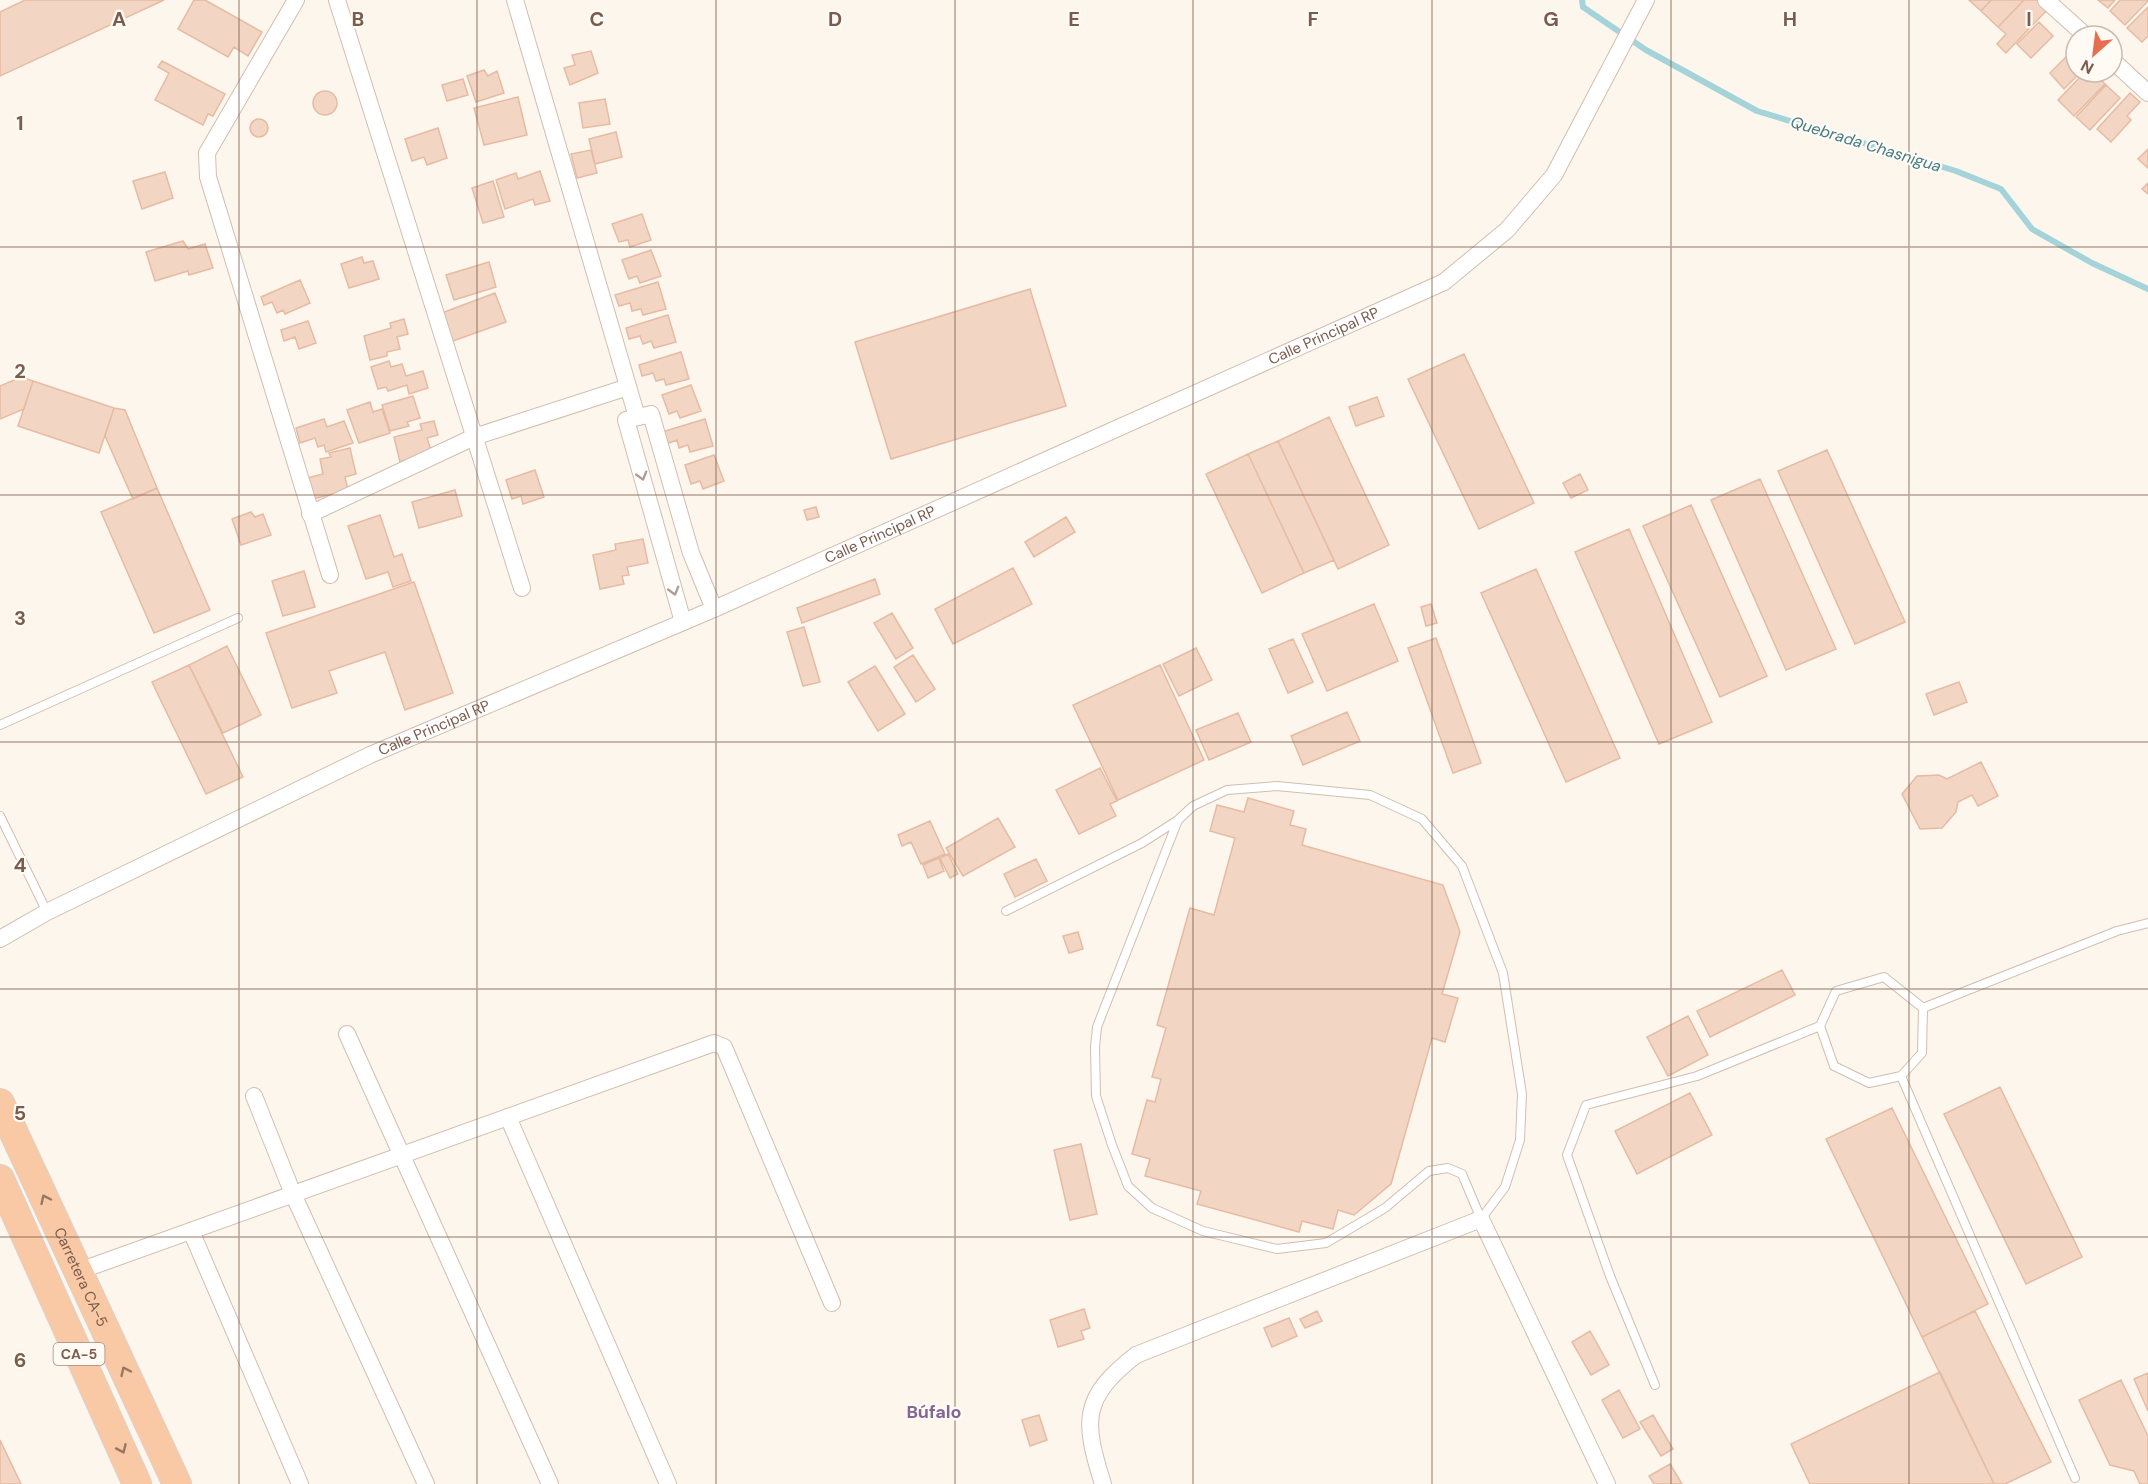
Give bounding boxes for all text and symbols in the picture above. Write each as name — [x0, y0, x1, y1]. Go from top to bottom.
text: A — [112, 6, 126, 32]
text: B — [352, 6, 364, 32]
text: C — [590, 6, 604, 32]
text: D — [828, 6, 842, 32]
text: E — [1068, 6, 1080, 32]
text: F — [1307, 6, 1319, 32]
text: G — [1543, 6, 1559, 32]
text: H — [1783, 6, 1797, 32]
text: I — [2026, 6, 2032, 32]
north arrow — [2064, 24, 2124, 84]
text: N — [2077, 55, 2097, 79]
text: 1 — [16, 110, 24, 136]
water label: Quebrada Chasnigua — [1788, 111, 1944, 177]
street label: Calle Principal RP — [1265, 302, 1382, 369]
text: 2 — [14, 358, 26, 384]
one-way arrow — [635, 470, 647, 481]
street label: Calle Principal RP — [821, 501, 939, 568]
one-way arrow — [667, 585, 679, 595]
text: 3 — [14, 605, 26, 631]
street label: Calle Principal RP — [375, 695, 493, 760]
text: 4 — [14, 852, 27, 878]
text: 5 — [14, 1100, 26, 1126]
one-way arrow — [41, 1195, 53, 1206]
street label: Carretera CA-5 — [49, 1224, 113, 1330]
road number: CA-5 — [54, 1343, 104, 1365]
text: 6 — [14, 1347, 26, 1373]
one-way arrow — [121, 1367, 133, 1378]
district label: Búfalo — [906, 1400, 962, 1424]
one-way arrow — [115, 1443, 127, 1454]

